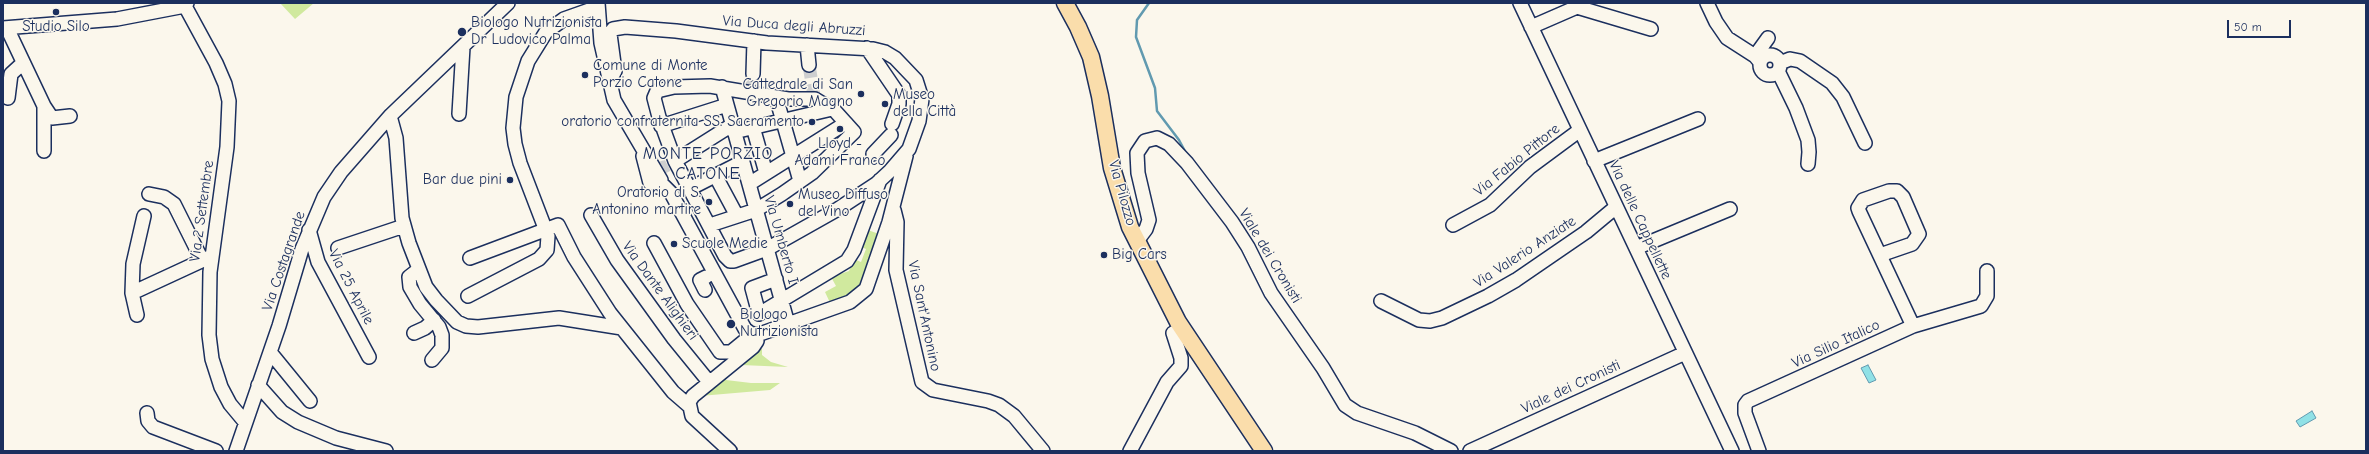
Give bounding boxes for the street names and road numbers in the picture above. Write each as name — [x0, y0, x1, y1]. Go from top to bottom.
street label: Via Duca degli Abruzzi — [722, 12, 866, 40]
street label: Via Fabio Pittore — [1470, 120, 1564, 200]
street label: Via Pilozzo — [1104, 158, 1140, 228]
street label: Via delle Cappellette — [1605, 158, 1675, 282]
street label: Via 2 Settembre — [186, 159, 218, 263]
street label: Via Umberto I — [760, 194, 802, 286]
street label: Viale dei Cronisti — [1235, 205, 1305, 307]
street label: Via Costagrande — [259, 209, 309, 313]
street label: Via Valerio Anziate — [1471, 212, 1579, 292]
street label: Via Dante Alighieri — [618, 238, 702, 344]
street label: Via 25 Aprile — [324, 246, 378, 328]
street label: Via Sant'Antonino — [904, 259, 944, 373]
street label: Via Silio Italico — [1789, 316, 1883, 372]
street label: Viale dei Cronisti — [1519, 356, 1623, 418]

